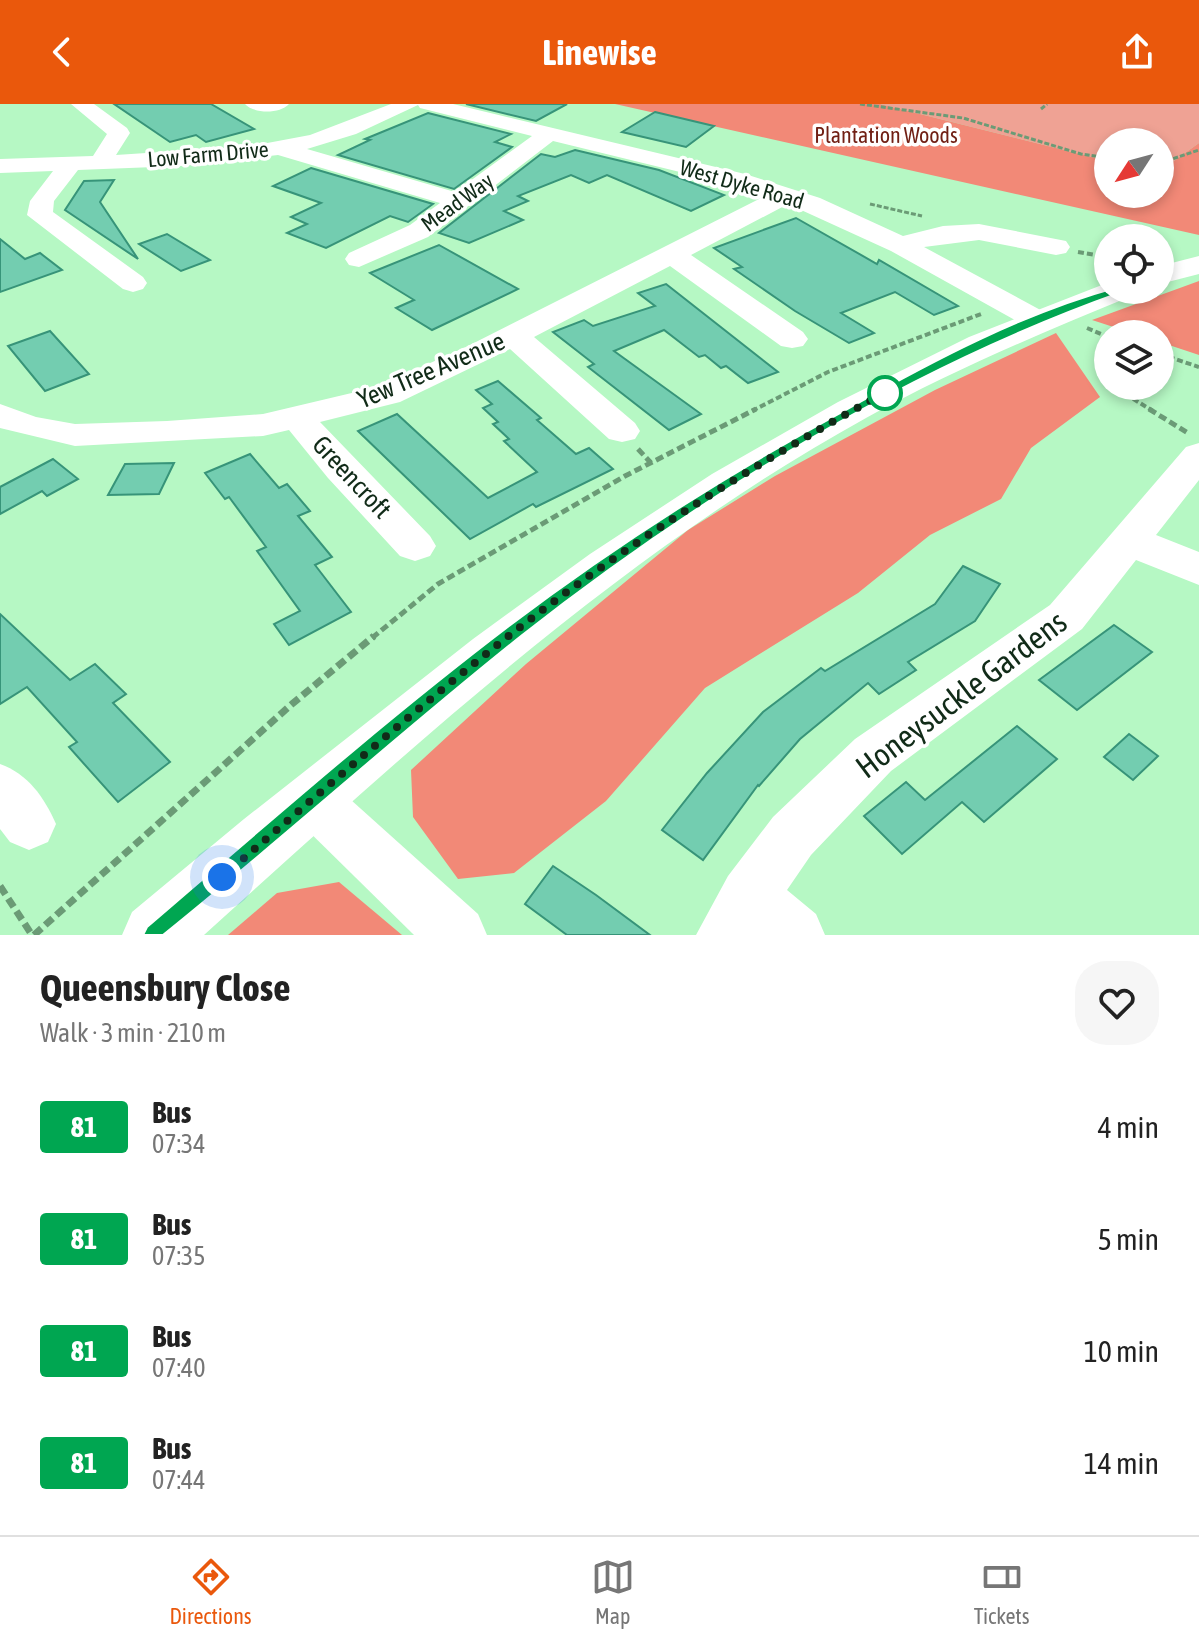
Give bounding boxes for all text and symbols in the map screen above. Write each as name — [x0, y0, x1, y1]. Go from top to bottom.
icon: back — [40, 30, 84, 74]
icon: share — [1115, 30, 1159, 74]
text: Linewise — [542, 31, 657, 73]
park label: Plantation Woods — [814, 122, 958, 148]
north arrow — [1094, 128, 1174, 208]
map controls — [1094, 128, 1174, 400]
street label: Low Farm Drive — [146, 136, 270, 172]
street label: West Dyke Road — [677, 154, 807, 214]
street label: Mead Way — [416, 167, 498, 237]
button: locate — [1094, 224, 1174, 304]
button: layers — [1094, 320, 1174, 400]
street label: Yew Tree Avenue — [353, 325, 509, 415]
unlabelled marker — [868, 376, 902, 410]
street label: Greencroft — [306, 430, 398, 524]
street label: Honeysuckle Gardens — [848, 603, 1074, 785]
your location — [202, 857, 242, 897]
button: heart — [1075, 961, 1159, 1045]
text: Queensbury Close — [40, 966, 290, 1009]
text: Walk · 3 min · 210 m — [40, 1018, 226, 1048]
text: Bus — [152, 1095, 191, 1129]
text: 4 min — [1098, 1110, 1159, 1144]
text: 81 — [71, 1111, 97, 1143]
text: 07:34 — [152, 1129, 206, 1159]
text: Bus — [152, 1207, 191, 1241]
text: 5 min — [1098, 1222, 1159, 1256]
text: 81 — [71, 1223, 97, 1255]
text: 07:35 — [152, 1241, 206, 1271]
text: Bus — [152, 1319, 191, 1353]
text: 10 min — [1084, 1334, 1159, 1368]
text: 81 — [71, 1335, 97, 1367]
text: 07:40 — [152, 1353, 206, 1383]
text: Bus — [152, 1431, 191, 1465]
text: 14 min — [1084, 1446, 1159, 1480]
text: 81 — [71, 1447, 97, 1479]
text: 07:44 — [152, 1465, 206, 1495]
tab: Directions — [170, 1555, 252, 1629]
tab: Map — [591, 1555, 635, 1629]
tab: Tickets — [974, 1555, 1029, 1629]

